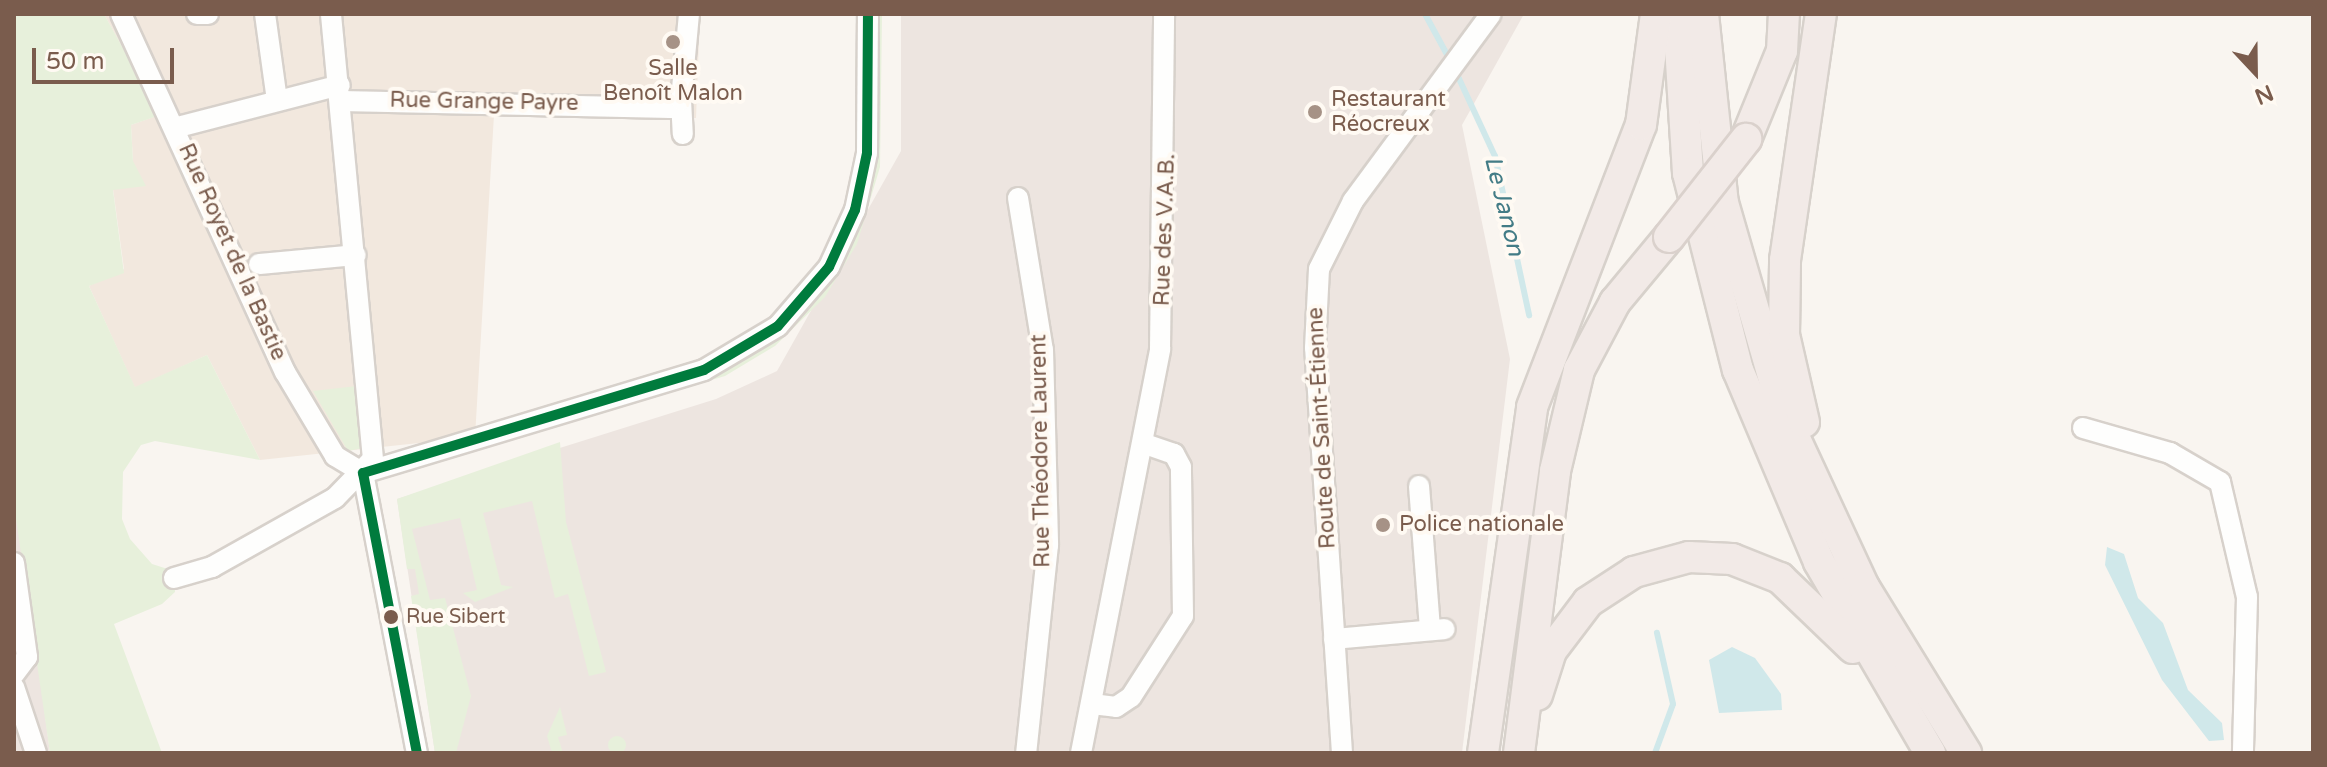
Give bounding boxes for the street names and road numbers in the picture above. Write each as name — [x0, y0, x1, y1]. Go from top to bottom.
street label: Rue Grange Payre — [389, 87, 579, 117]
street label: Rue Royet de la Bastie — [172, 140, 292, 364]
street label: Rue des V.A.B. — [1149, 153, 1181, 307]
street label: Route de Saint-Étienne — [1302, 306, 1342, 550]
street label: Rue Théodore Laurent — [1026, 334, 1056, 568]

